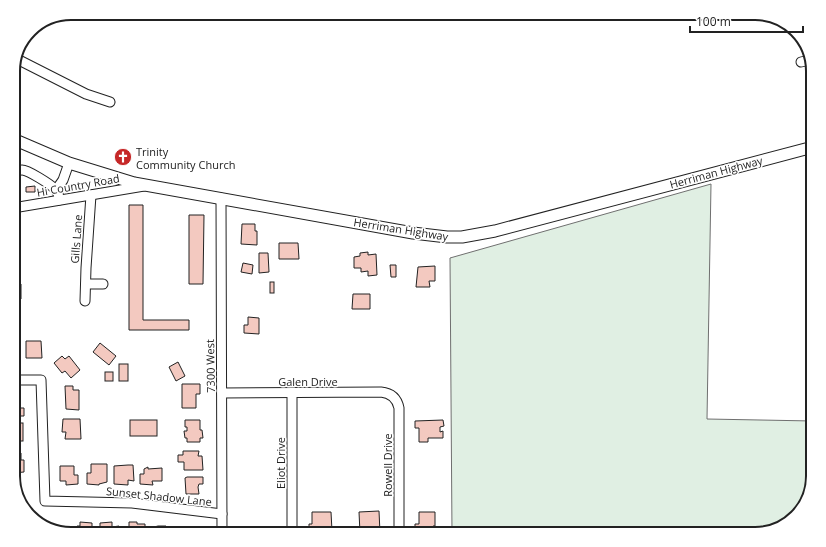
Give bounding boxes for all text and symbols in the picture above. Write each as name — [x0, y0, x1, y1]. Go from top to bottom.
scale bar — [690, 8, 803, 34]
text: 100 m — [696, 13, 731, 30]
place label: Trinity Community Church — [136, 144, 235, 172]
church icon: Trinity Community Church — [113, 147, 133, 167]
street label: Herriman Highway — [668, 152, 765, 192]
street label: Hi Country Road — [35, 170, 121, 200]
street label: Gills Lane — [67, 214, 85, 264]
street label: Herriman Highway — [353, 214, 450, 244]
street label: 7300 West — [202, 339, 218, 393]
street label: Galen Drive — [278, 374, 338, 389]
street label: Rowell Drive — [380, 433, 395, 497]
street label: Eliot Drive — [273, 437, 288, 489]
street label: Sunset Shadow Lane — [105, 483, 213, 509]

